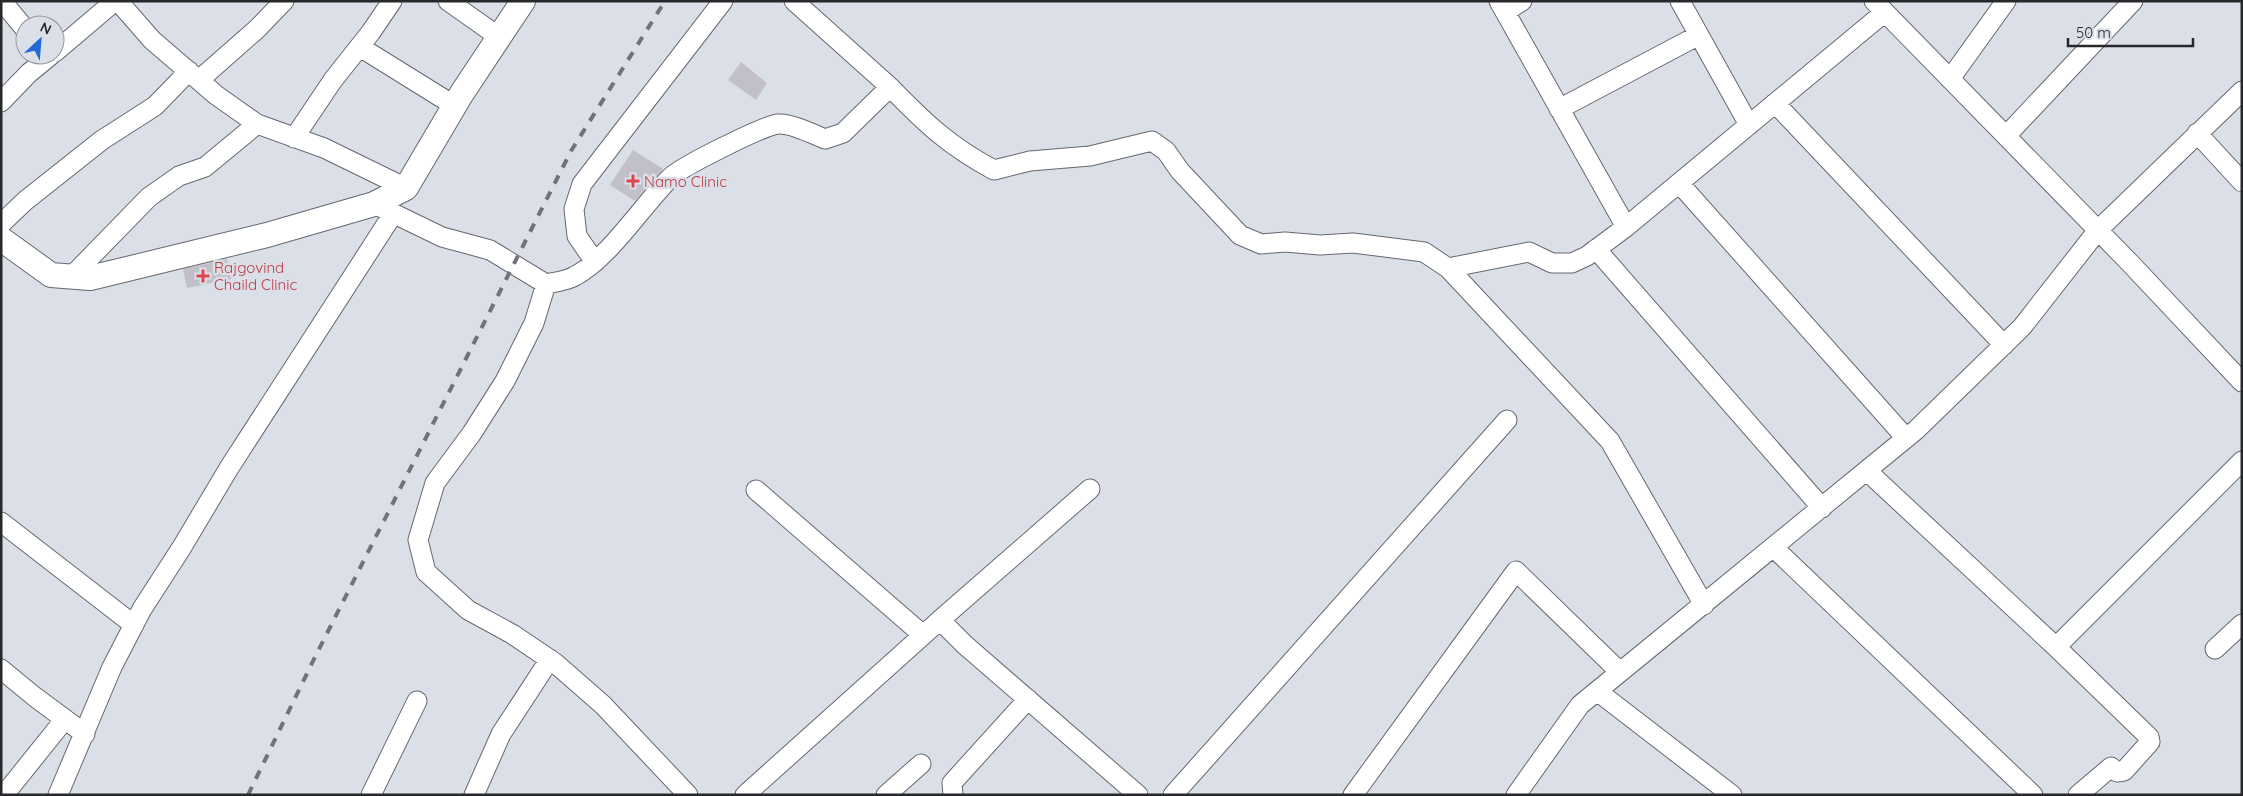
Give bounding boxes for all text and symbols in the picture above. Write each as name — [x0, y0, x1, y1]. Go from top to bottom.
north arrow — [15, 15, 65, 65]
scale bar — [2068, 15, 2193, 47]
text: N — [37, 18, 54, 39]
text: 50 m — [2076, 23, 2111, 42]
place label: Namo Clinic — [644, 172, 727, 191]
marker: Namo Clinic — [626, 174, 640, 188]
place label: Rajgovind Chaild Clinic — [214, 258, 297, 294]
marker: Rajgovind Chaild Clinic — [196, 269, 210, 283]

